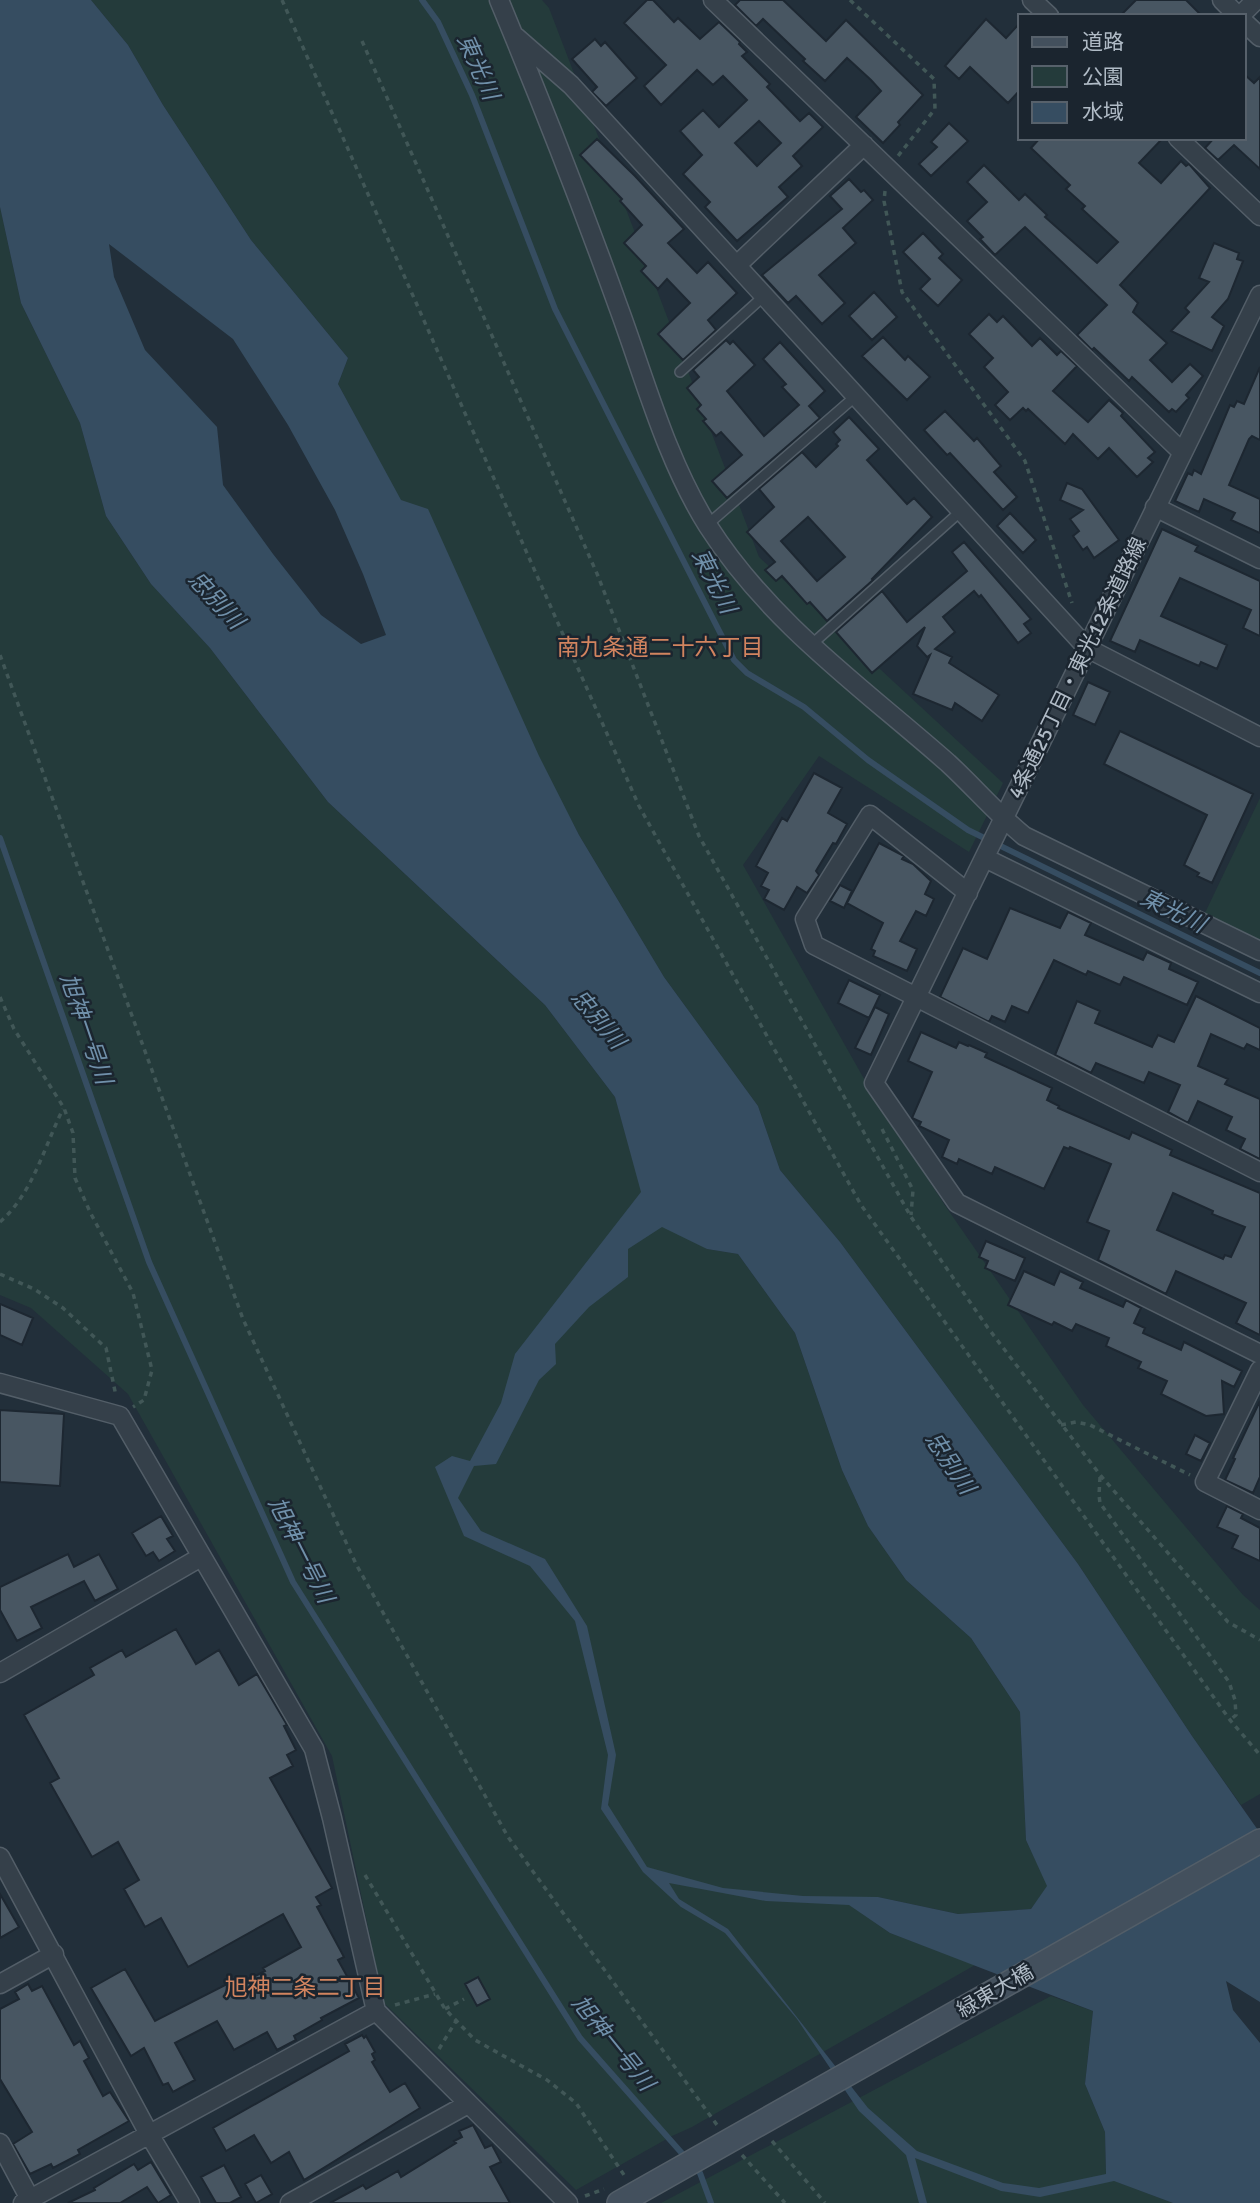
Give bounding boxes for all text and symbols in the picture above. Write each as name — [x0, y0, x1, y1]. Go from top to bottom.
legend — [1018, 14, 1246, 140]
text: 道路 — [1082, 29, 1124, 55]
water label: 東光川 — [451, 30, 506, 107]
text: 公園 — [1082, 64, 1124, 90]
text: 水域 — [1082, 99, 1124, 125]
street label: 4条通25丁目・東光12条道路線 — [1002, 533, 1152, 803]
water label: 東光川 — [685, 544, 744, 621]
water label: 忠別川 — [182, 565, 252, 637]
district label: 南九条通二十六丁目 — [557, 633, 764, 662]
water label: 東光川 — [1136, 883, 1213, 940]
water label: 旭神一号川 — [54, 970, 119, 1091]
water label: 忠別川 — [565, 983, 633, 1057]
water label: 忠別川 — [919, 1426, 983, 1502]
water label: 旭神一号川 — [262, 1492, 341, 1610]
street label: 緑東大橋 — [952, 1959, 1038, 2023]
district label: 旭神二条二丁目 — [225, 1973, 386, 2002]
water label: 旭神一号川 — [566, 1989, 662, 2099]

